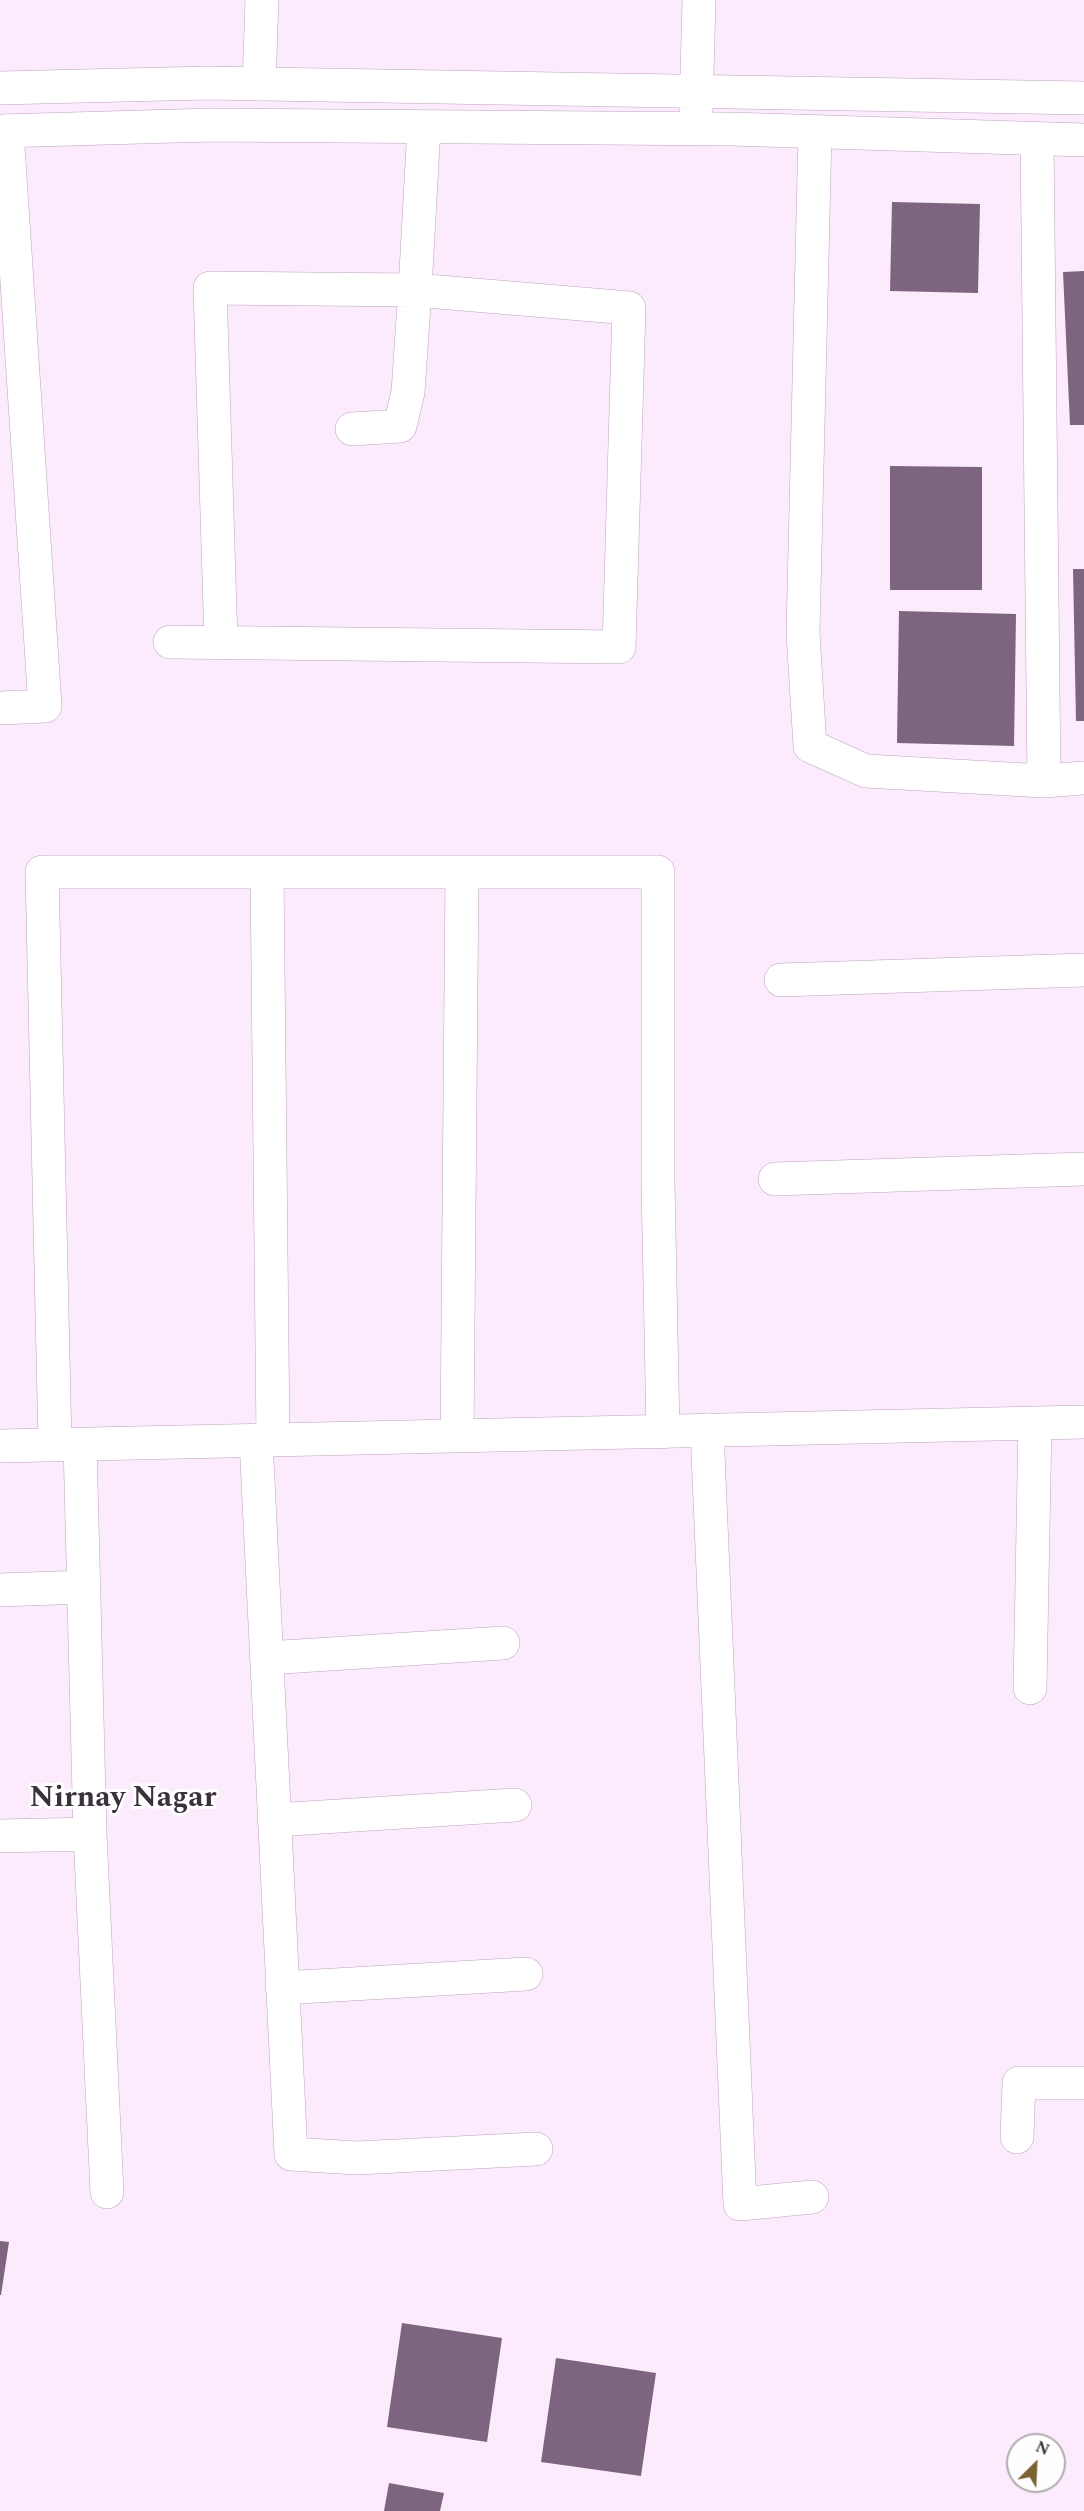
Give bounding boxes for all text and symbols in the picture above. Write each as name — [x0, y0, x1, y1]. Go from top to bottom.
district label: Nirnay Nagar — [30, 1782, 216, 1818]
north arrow — [1006, 2433, 1066, 2493]
text: N — [1032, 2435, 1053, 2462]

